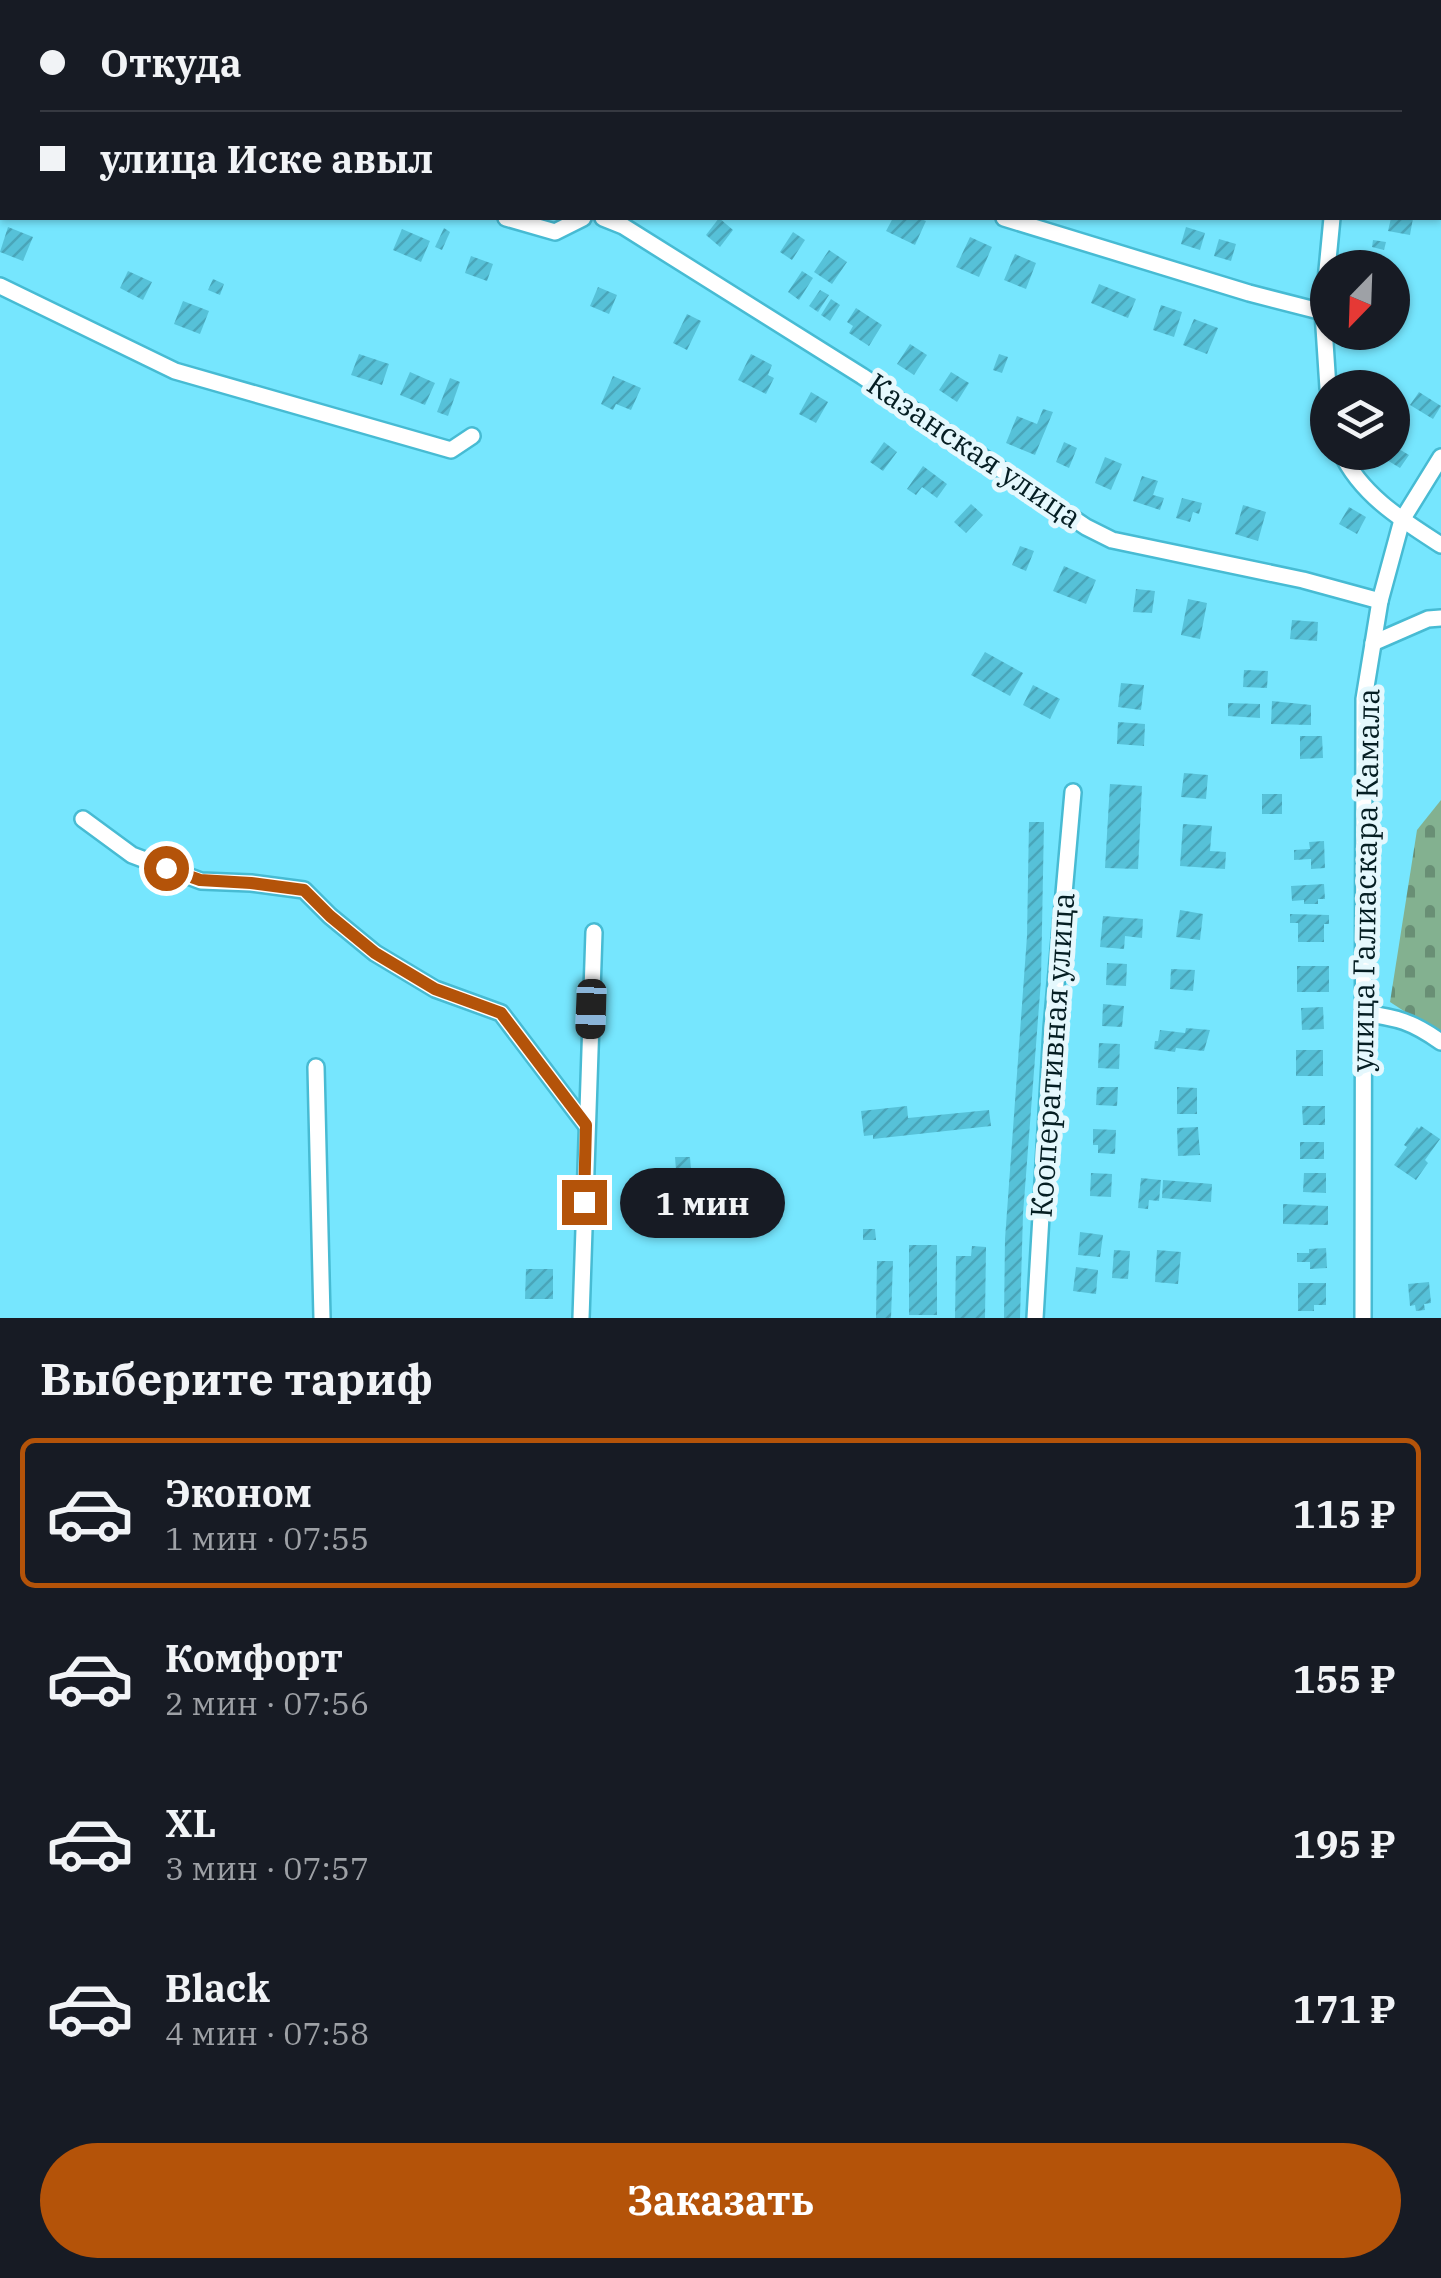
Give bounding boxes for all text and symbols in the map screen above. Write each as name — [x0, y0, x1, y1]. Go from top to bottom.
text: Откуда — [100, 38, 242, 87]
text: улица Иске авыл — [100, 134, 433, 183]
north arrow — [1310, 250, 1410, 350]
map controls — [1310, 250, 1410, 470]
street label: Казанская улица — [860, 364, 1089, 536]
button: layers — [1310, 370, 1410, 470]
street label: улица Галиаскара Камала — [1342, 688, 1387, 1072]
route start — [144, 846, 189, 891]
street label: Кооперативная улица — [1021, 891, 1082, 1219]
car — [575, 978, 607, 1040]
callout: 1 мин — [619, 1167, 784, 1237]
route end — [562, 1180, 607, 1225]
text: 1 мин — [656, 1182, 749, 1224]
text: Выберите тариф — [40, 1349, 433, 1407]
icon: car — [45, 1468, 135, 1558]
text: Эконом — [165, 1468, 312, 1517]
text: 115 ₽ — [1293, 1489, 1396, 1538]
text: 1 мин · 07:55 — [165, 1517, 369, 1559]
icon: car — [45, 1633, 135, 1723]
text: Комфорт — [165, 1633, 343, 1682]
text: 155 ₽ — [1293, 1654, 1396, 1703]
text: 2 мин · 07:56 — [165, 1682, 369, 1724]
icon: car — [45, 1798, 135, 1888]
text: XL — [165, 1798, 216, 1847]
text: 195 ₽ — [1293, 1819, 1396, 1868]
text: 3 мин · 07:57 — [165, 1847, 369, 1889]
icon: car — [45, 1963, 135, 2053]
text: Black — [165, 1963, 270, 2012]
text: 171 ₽ — [1293, 1984, 1396, 2033]
text: 4 мин · 07:58 — [165, 2012, 369, 2054]
button: Заказать — [40, 2143, 1401, 2258]

